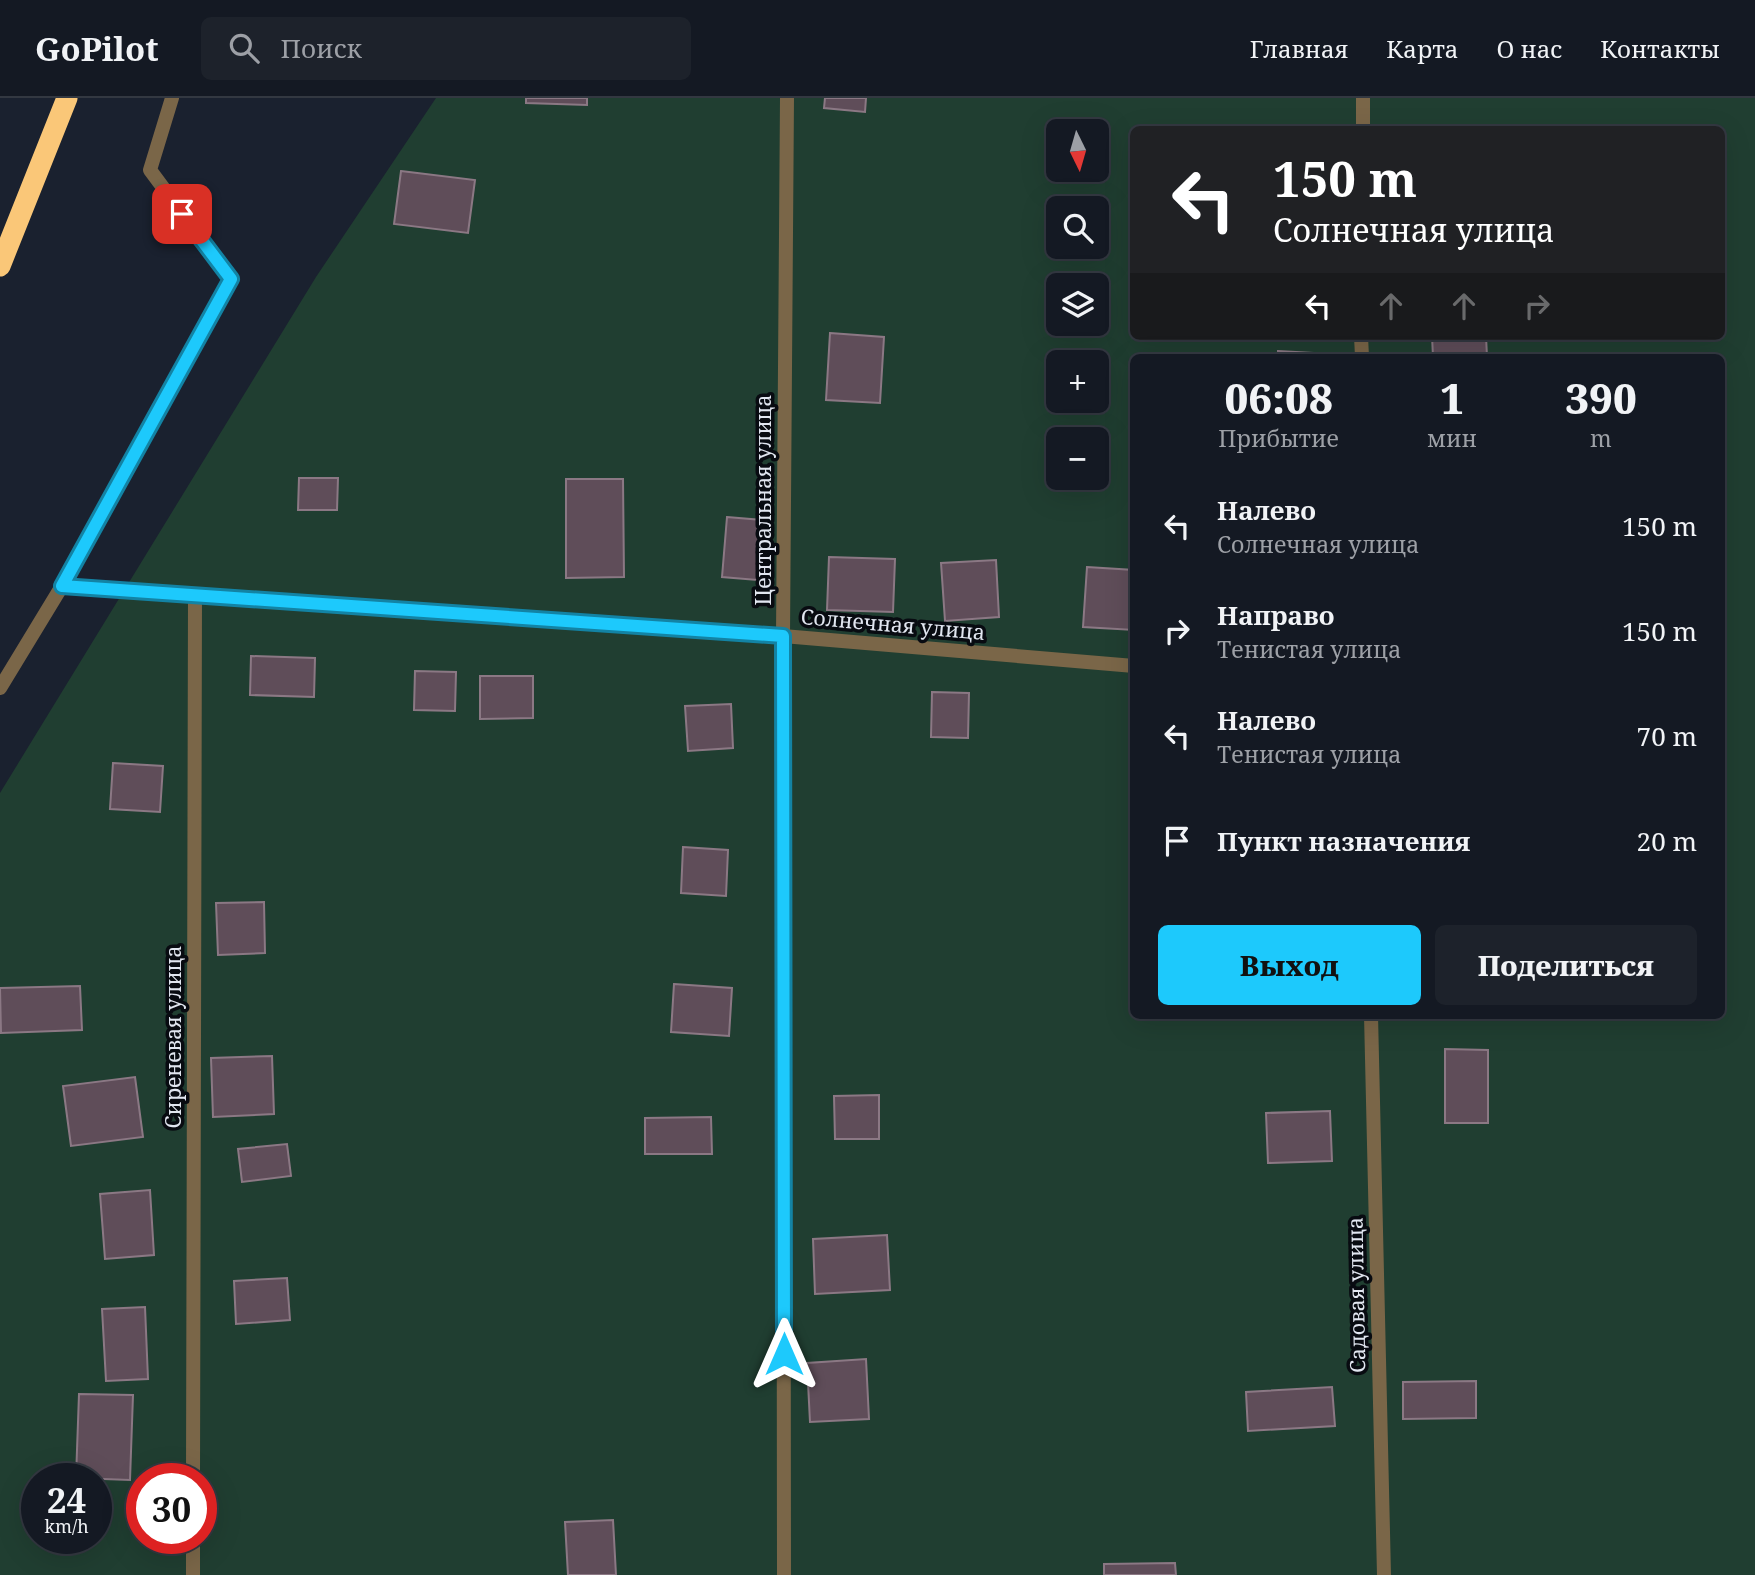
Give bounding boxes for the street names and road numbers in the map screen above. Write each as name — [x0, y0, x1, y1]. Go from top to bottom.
street label: Центральная улица — [749, 395, 777, 605]
street label: Солнечная улица — [800, 602, 986, 646]
street label: Сиреневая улица — [159, 946, 187, 1128]
street label: Садовая улица — [1341, 1217, 1371, 1373]

